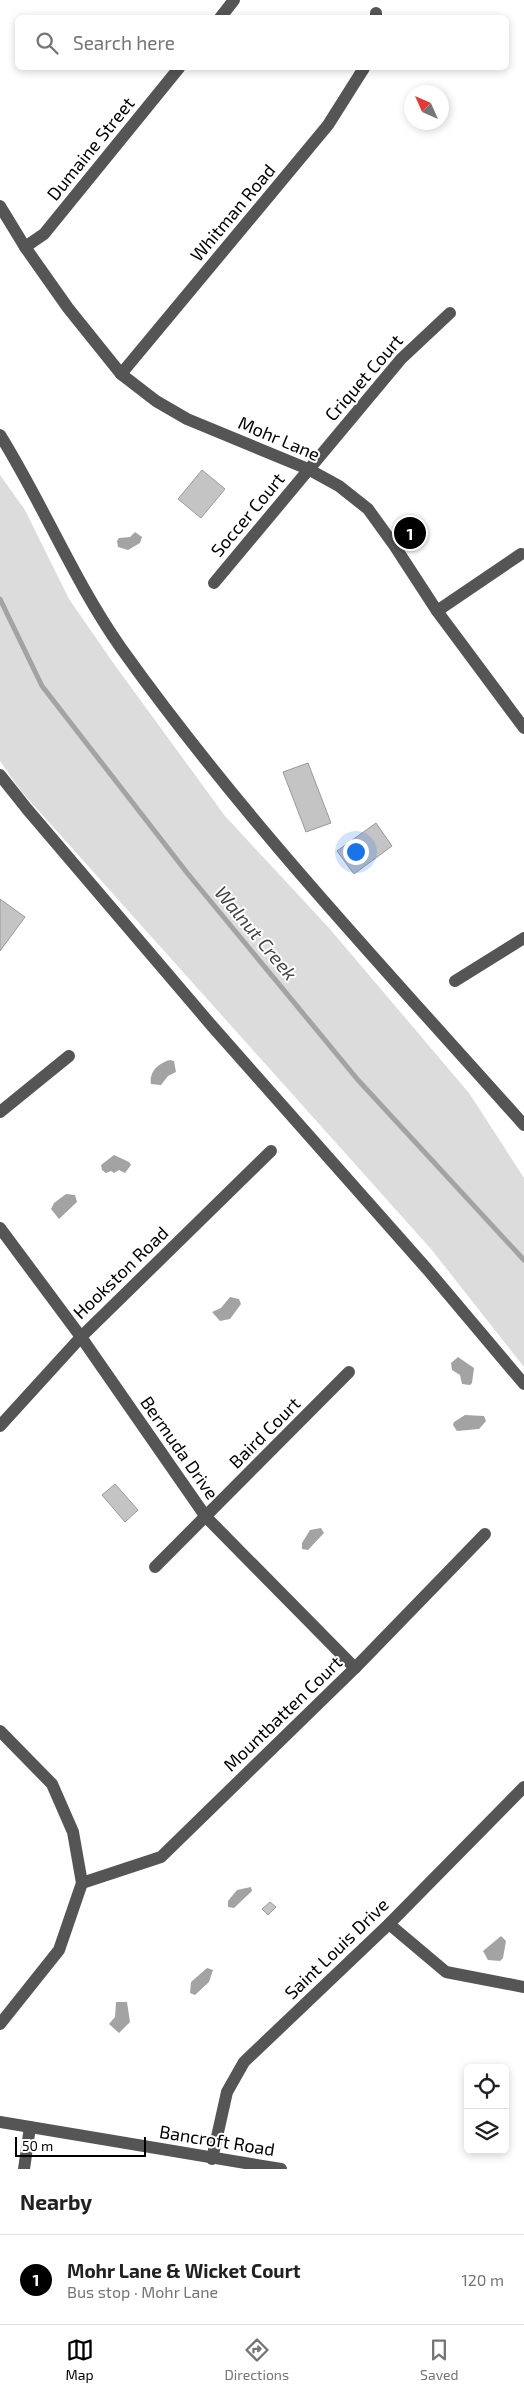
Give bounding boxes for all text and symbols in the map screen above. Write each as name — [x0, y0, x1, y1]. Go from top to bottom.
search box — [15, 15, 509, 70]
icon: search — [33, 29, 61, 57]
text: Search here — [73, 31, 175, 54]
north arrow — [404, 85, 449, 130]
street label: Dumaine Street — [42, 92, 139, 204]
street label: Whitman Road — [185, 159, 279, 266]
street label: Criquet Court — [320, 329, 407, 425]
street label: Mohr Lane — [235, 411, 324, 465]
street label: Soccer Court — [206, 468, 289, 561]
pin: 1 — [394, 514, 426, 552]
your location — [343, 839, 369, 865]
water label: Walnut Creek — [210, 881, 302, 984]
street label: Hookston Road — [68, 1221, 172, 1323]
street label: Bermuda Drive — [136, 1392, 224, 1503]
street label: Baird Court — [224, 1392, 305, 1472]
street label: Mountbatten Court — [218, 1651, 346, 1776]
street label: Saint Louis Drive — [280, 1893, 393, 2003]
map controls — [464, 2064, 509, 2154]
button: locate — [464, 2064, 509, 2109]
button: layers — [464, 2109, 509, 2154]
street label: Bancroft Road — [158, 2120, 276, 2160]
scale bar — [15, 2134, 146, 2157]
text: 50 m — [22, 2137, 53, 2154]
text: Nearby — [20, 2189, 92, 2214]
text: Mohr Lane & Wicket Court — [67, 2259, 301, 2282]
text: 1 — [33, 2270, 39, 2289]
text: 120 m — [461, 2270, 504, 2289]
text: Bus stop · Mohr Lane — [67, 2282, 218, 2301]
tab: Map — [65, 2336, 94, 2383]
tab: Directions — [225, 2336, 289, 2383]
tab: Saved — [420, 2336, 459, 2383]

